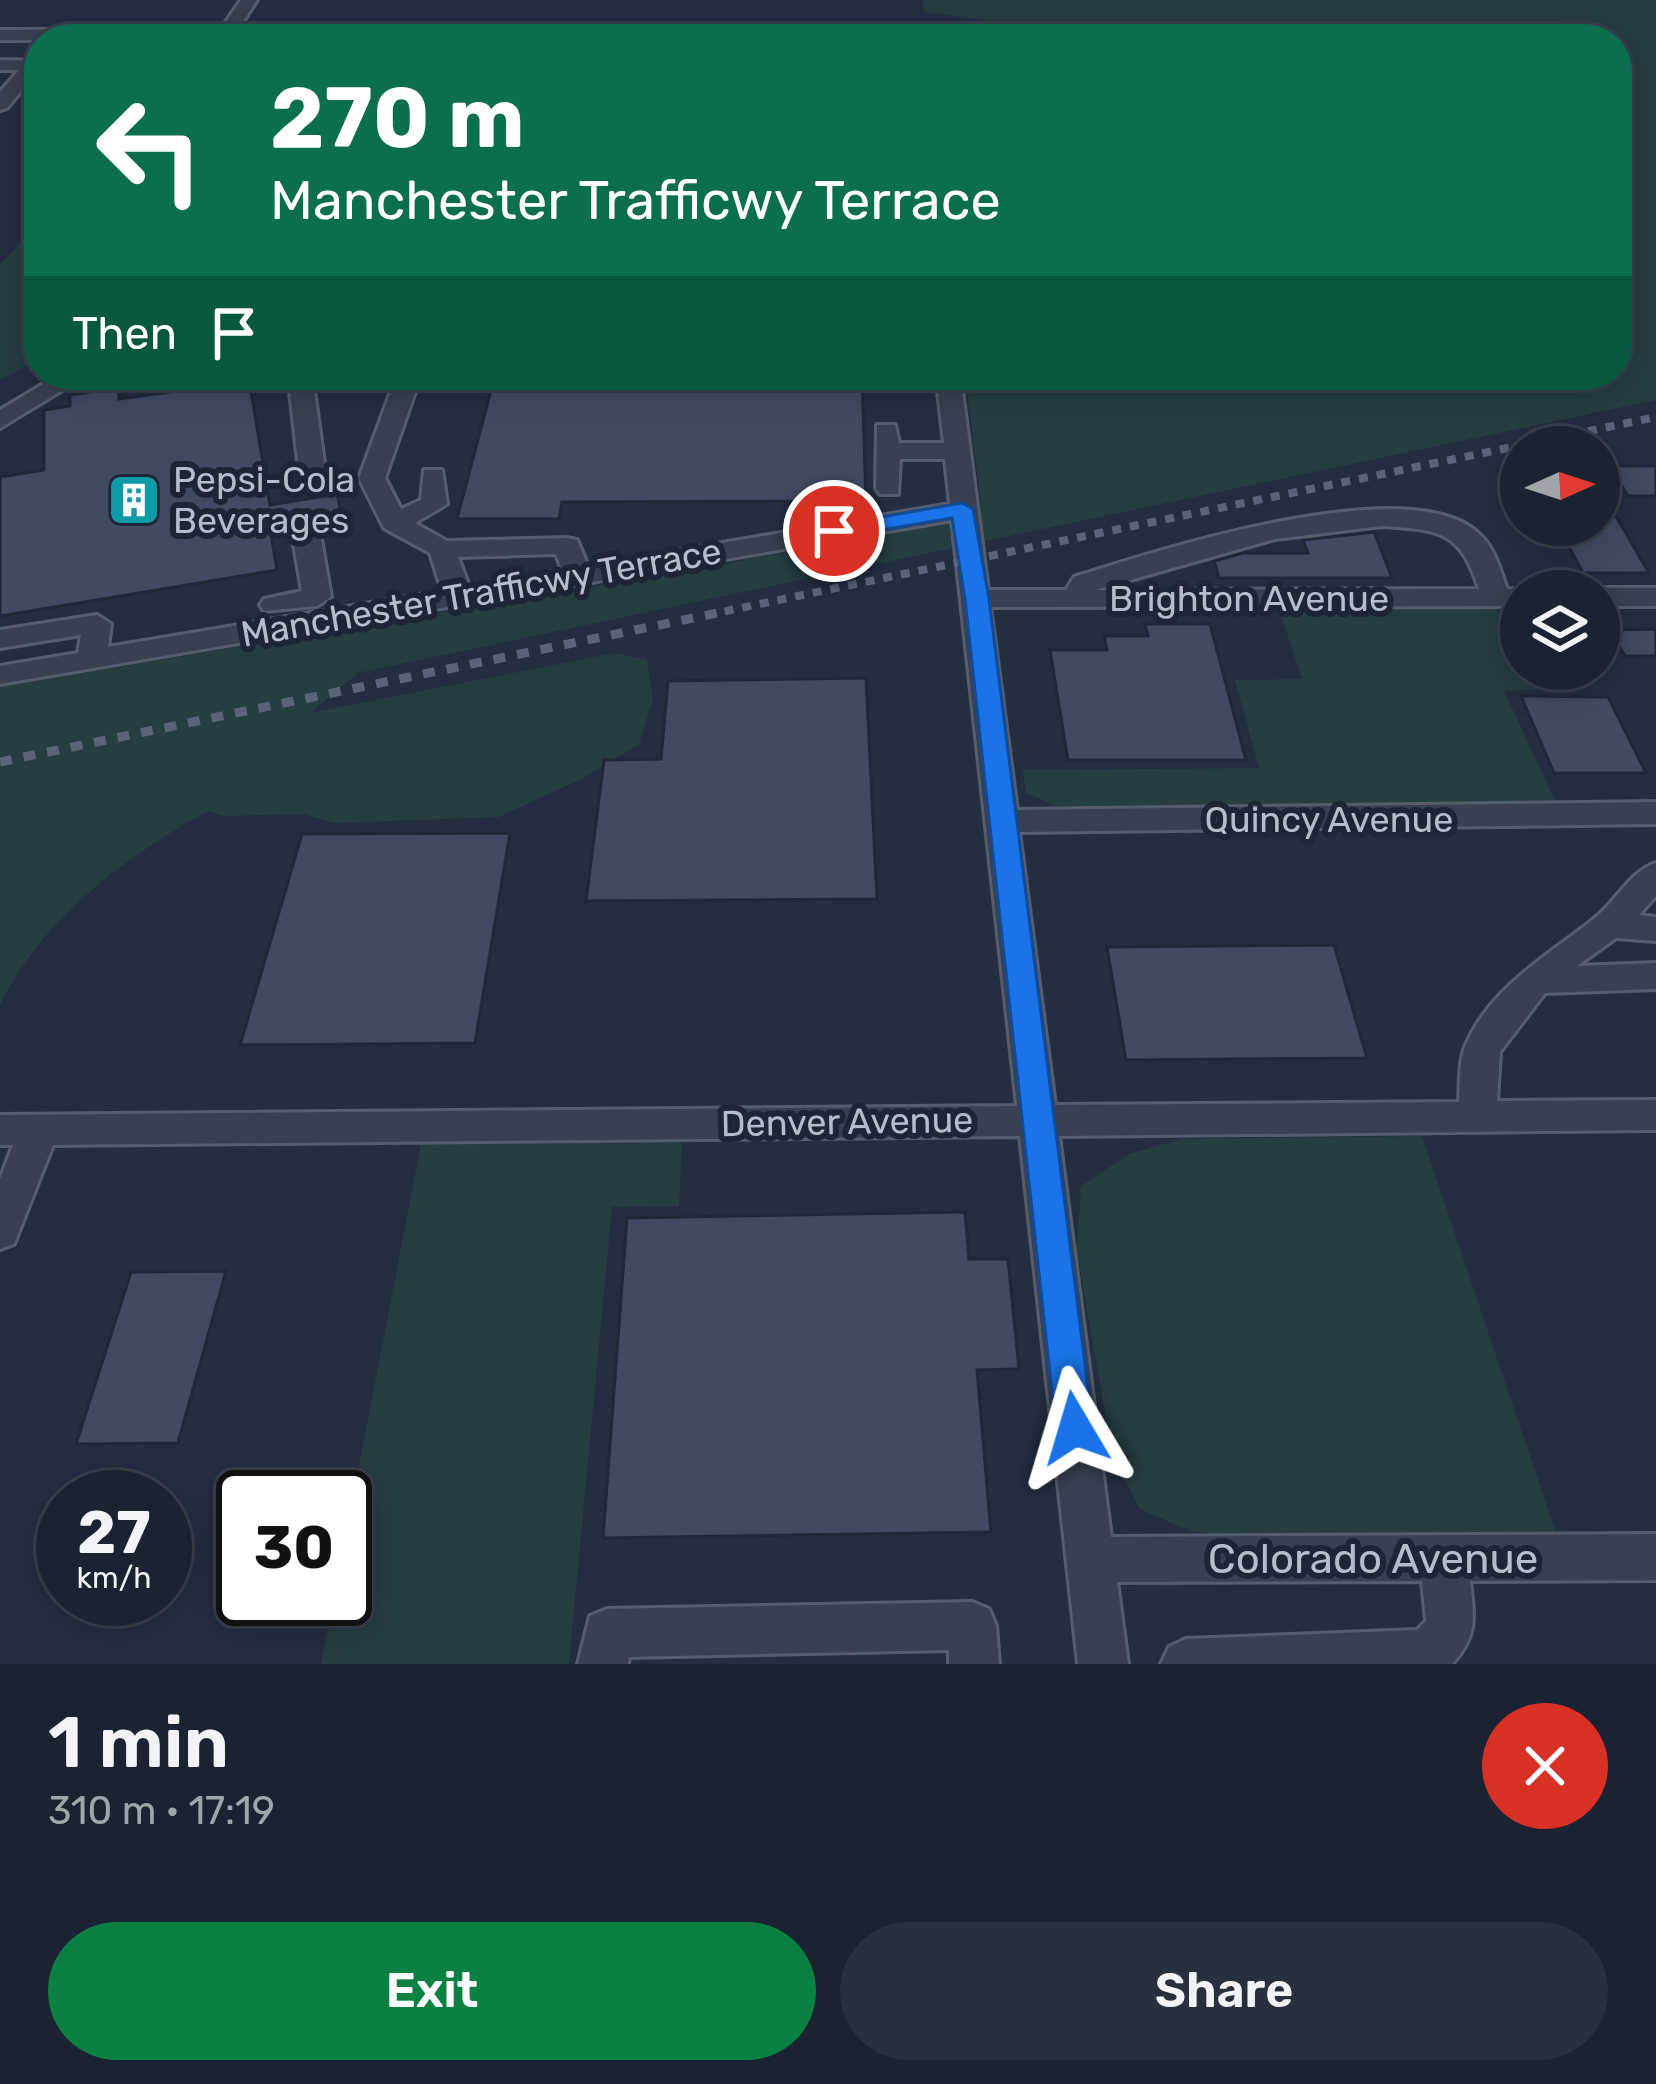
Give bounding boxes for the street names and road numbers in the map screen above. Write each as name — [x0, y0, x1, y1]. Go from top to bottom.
street label: Manchester Trafficwy Terrace — [237, 529, 725, 656]
street label: Brighton Avenue — [1109, 577, 1389, 620]
street label: Quincy Avenue — [1205, 798, 1453, 841]
street label: Denver Avenue — [720, 1098, 974, 1145]
street label: Colorado Avenue — [1208, 1534, 1538, 1584]

